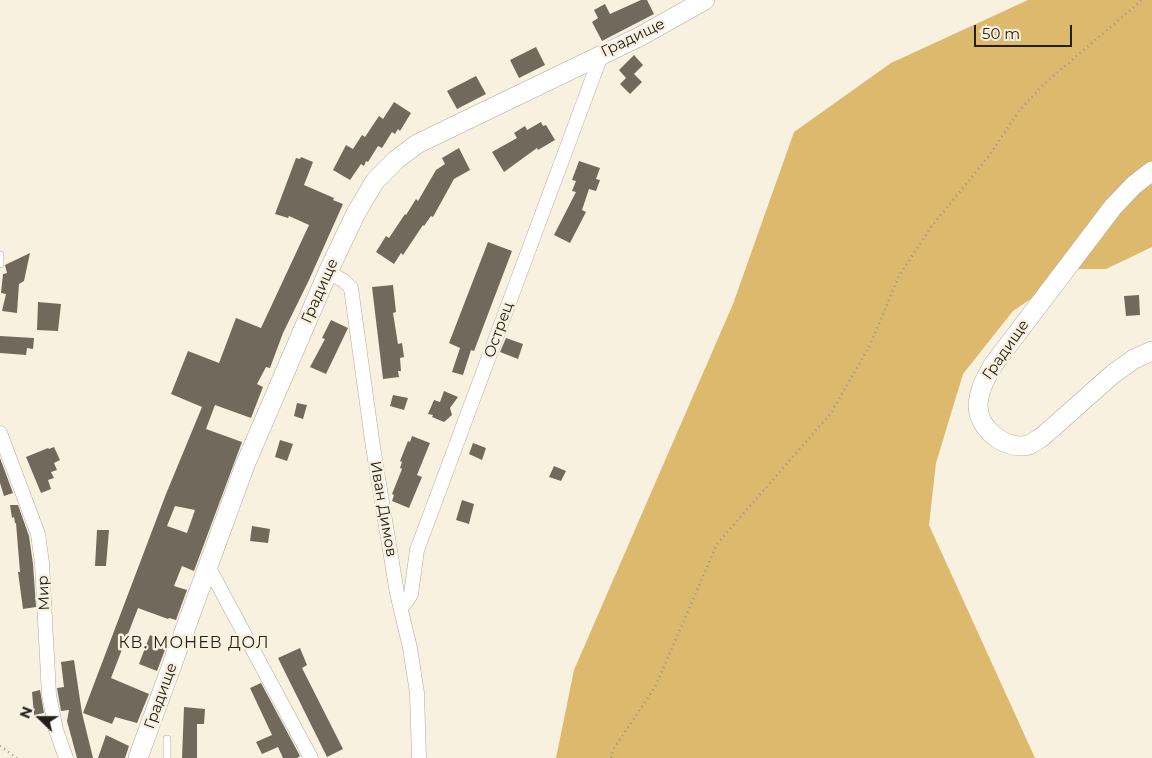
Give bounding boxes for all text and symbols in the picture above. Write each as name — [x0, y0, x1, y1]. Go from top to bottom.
street label: Градище — [598, 15, 668, 61]
scale bar — [977, 15, 1074, 47]
text: 50 m — [982, 24, 1020, 43]
street label: Градище — [298, 256, 342, 326]
street label: Острец — [481, 300, 517, 360]
street label: Градище — [979, 317, 1033, 383]
street label: Иван Димов — [366, 460, 400, 558]
street label: Мир — [34, 575, 54, 611]
district label: КВ. МОНЕВ ДОЛ — [117, 633, 271, 653]
street label: Градище — [141, 660, 181, 732]
north arrow — [15, 693, 65, 743]
text: N — [16, 704, 37, 721]

